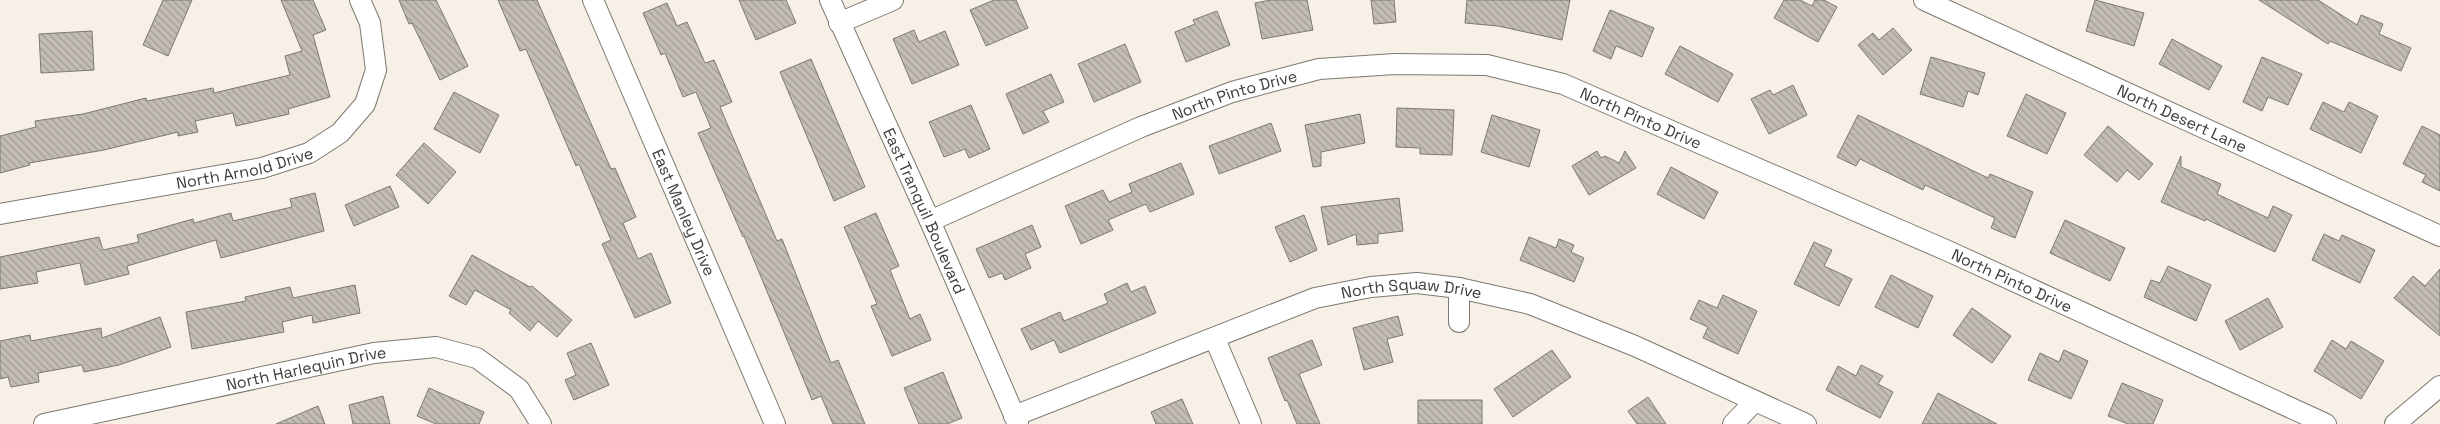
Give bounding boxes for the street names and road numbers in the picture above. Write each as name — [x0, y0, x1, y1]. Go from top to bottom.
street label: North Pinto Drive — [1169, 65, 1299, 125]
street label: North Desert Lane — [2114, 79, 2251, 157]
street label: North Pinto Drive — [1577, 82, 1705, 153]
street label: East Tranquil Boulevard — [879, 124, 971, 297]
street label: North Arnold Drive — [174, 142, 316, 193]
street label: East Manley Drive — [648, 145, 721, 279]
street label: North Pinto Drive — [1948, 244, 2076, 317]
street label: North Squaw Drive — [1339, 272, 1484, 303]
street label: North Harlequin Drive — [224, 341, 387, 395]

